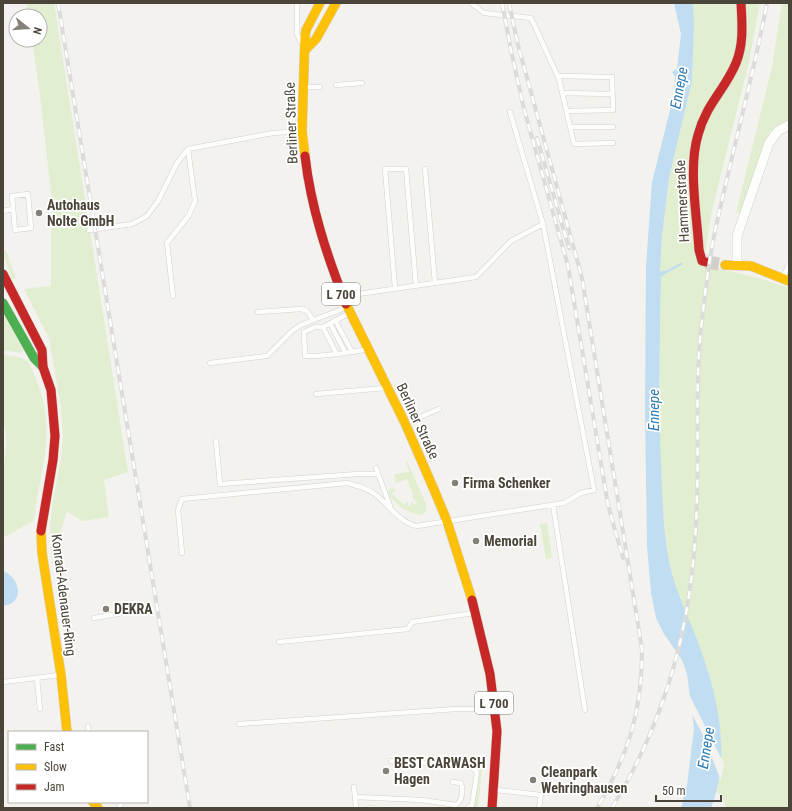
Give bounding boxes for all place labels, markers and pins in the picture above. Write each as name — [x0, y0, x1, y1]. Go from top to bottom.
place label: Autohaus Nolte GmbH — [47, 197, 114, 229]
marker: Autohaus Nolte GmbH — [34, 208, 44, 218]
place label: Firma Schenker — [463, 475, 551, 491]
marker: Firma Schenker — [450, 478, 460, 488]
place label: Memorial — [484, 533, 537, 549]
marker: Memorial — [471, 536, 481, 546]
place label: DEKRA — [114, 601, 153, 617]
marker: DEKRA — [101, 604, 111, 614]
place label: BEST CARWASH Hagen — [394, 755, 485, 787]
place label: Cleanpark Wehringhausen — [541, 764, 627, 796]
marker: BEST CARWASH Hagen — [381, 766, 391, 776]
marker: Cleanpark Wehringhausen — [528, 775, 538, 785]

